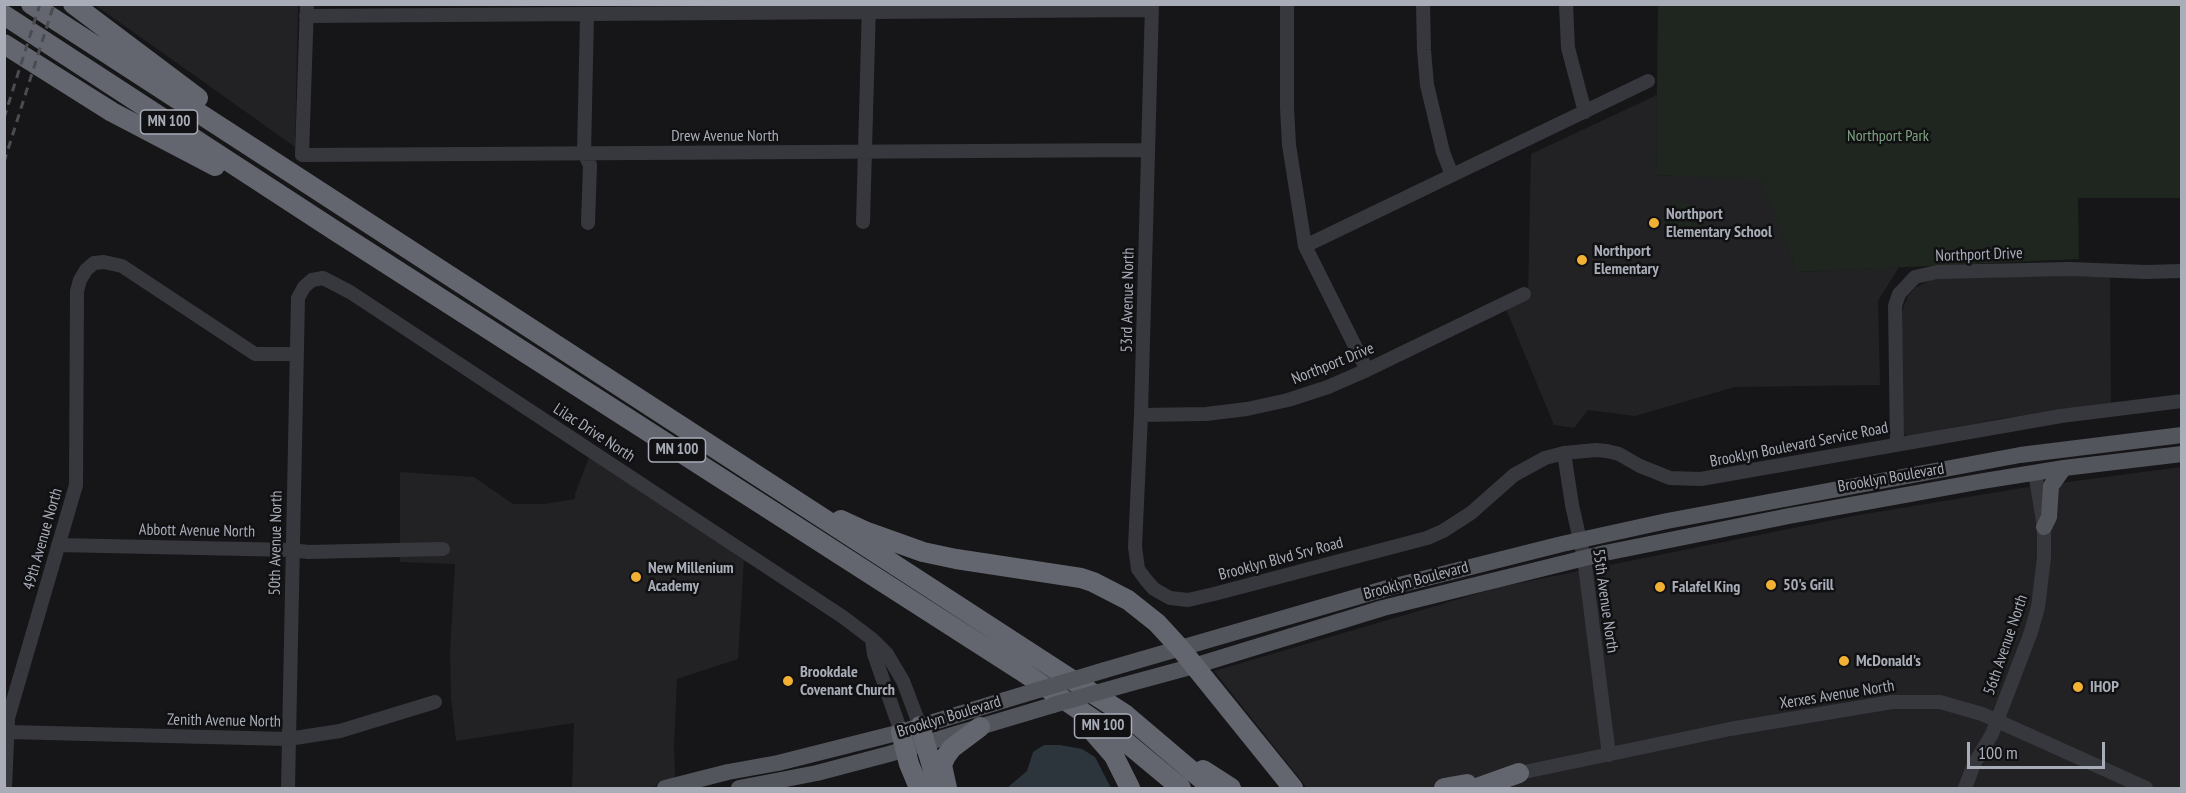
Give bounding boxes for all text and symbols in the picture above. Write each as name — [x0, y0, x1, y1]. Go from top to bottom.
road number: MN 100 — [140, 110, 198, 134]
street label: Drew Avenue North — [671, 126, 779, 146]
park label: Northport Park — [1847, 126, 1929, 146]
place label: Northport Elementary School — [1666, 204, 1772, 242]
marker: Northport Elementary School — [1647, 216, 1661, 230]
place label: Northport Elementary — [1594, 241, 1659, 279]
street label: Northport Drive — [1935, 244, 2023, 266]
street label: 53rd Avenue North — [1117, 247, 1139, 353]
marker: Northport Elementary — [1575, 253, 1589, 267]
street label: Northport Drive — [1289, 339, 1377, 389]
street label: Lilac Drive North — [550, 399, 638, 467]
street label: Brooklyn Boulevard Service Road — [1708, 418, 1890, 472]
road number: MN 100 — [648, 438, 706, 462]
street label: Brooklyn Boulevard — [1836, 459, 1946, 497]
street label: 49th Avenue North — [19, 486, 67, 592]
street label: 50th Avenue North — [265, 490, 287, 596]
street label: Abbott Avenue North — [139, 520, 255, 542]
street label: Brooklyn Blvd Srv Road — [1217, 533, 1345, 585]
street label: 55th Avenue North — [1588, 548, 1622, 654]
place label: New Millenium Academy — [648, 558, 734, 596]
street label: Brooklyn Boulevard — [1362, 558, 1470, 604]
marker: New Millenium Academy — [629, 570, 643, 584]
place label: 50's Grill — [1783, 575, 1834, 595]
place label: Falafel King — [1672, 577, 1740, 597]
marker: 50's Grill — [1764, 578, 1778, 592]
marker: Falafel King — [1653, 580, 1667, 594]
street label: 56th Avenue North — [1980, 592, 2032, 698]
place label: McDonald's — [1856, 651, 1921, 671]
marker: McDonald's — [1837, 654, 1851, 668]
place label: Brookdale Covenant Church — [800, 662, 895, 700]
marker: Brookdale Covenant Church — [781, 674, 795, 688]
street label: Xerxes Avenue North — [1778, 676, 1896, 714]
place label: IHOP — [2090, 677, 2119, 697]
marker: IHOP — [2071, 680, 2085, 694]
street label: Brooklyn Boulevard — [895, 692, 1003, 742]
street label: Zenith Avenue North — [167, 710, 281, 732]
road number: MN 100 — [1074, 714, 1132, 738]
scale bar — [1970, 730, 2108, 768]
text: 100 m — [1978, 741, 2018, 764]

